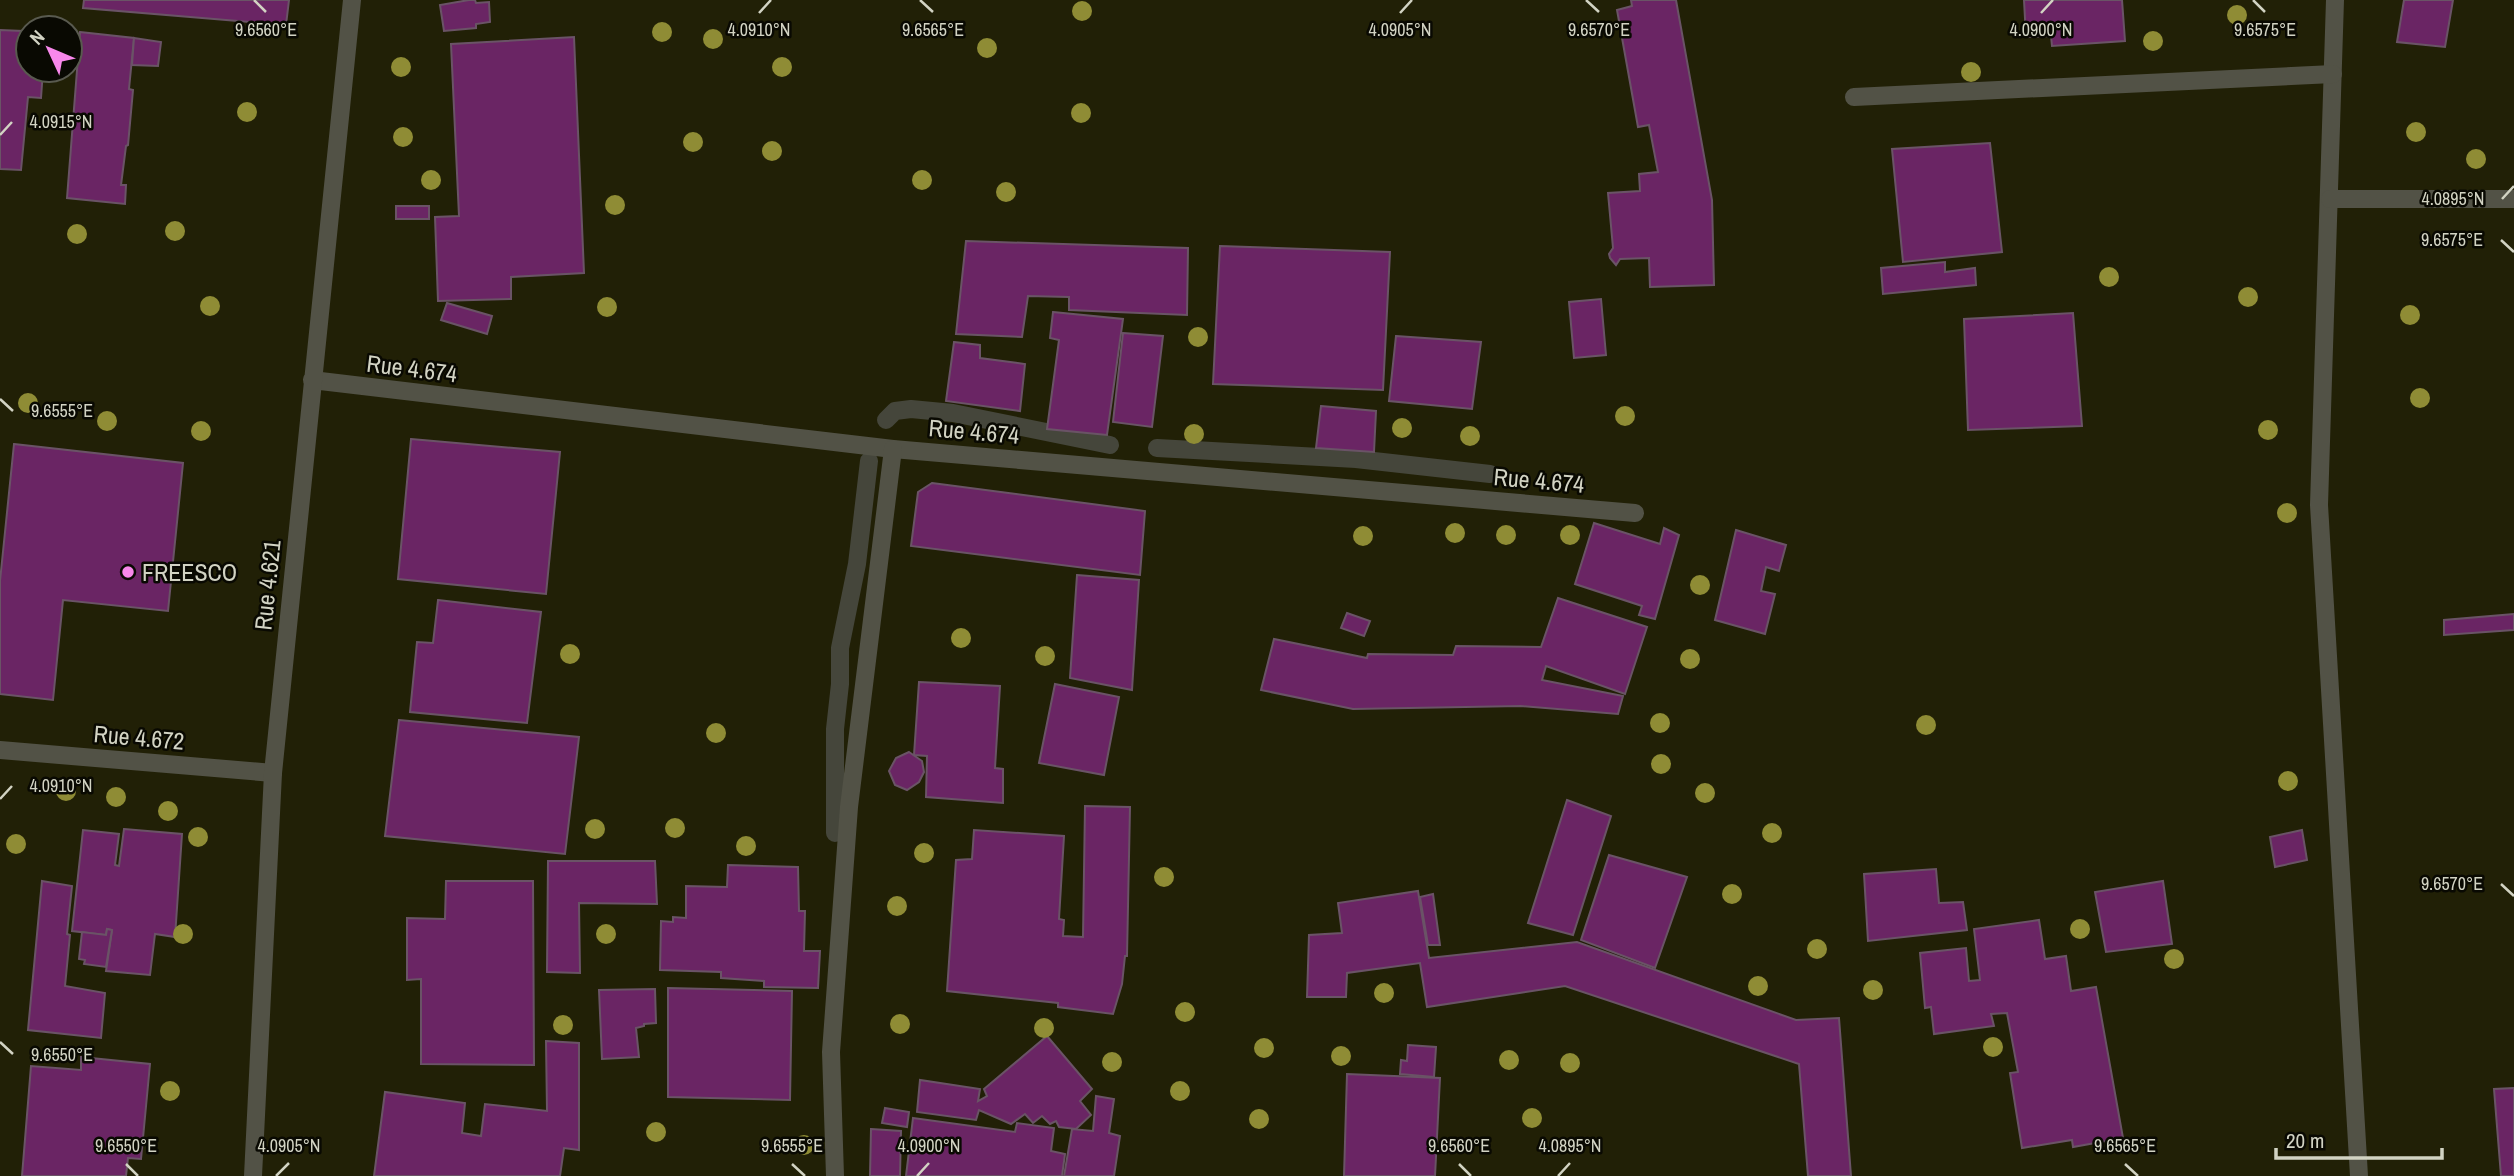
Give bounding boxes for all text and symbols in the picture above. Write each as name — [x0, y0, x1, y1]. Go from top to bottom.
north arrow — [14, 14, 84, 84]
text: 9.6560°E — [235, 17, 297, 42]
text: 4.0910°N — [728, 17, 791, 42]
text: 9.6565°E — [902, 17, 964, 42]
text: 4.0905°N — [1369, 17, 1432, 42]
text: 9.6570°E — [1568, 17, 1630, 42]
text: 4.0900°N — [2010, 17, 2073, 42]
text: 9.6575°E — [2234, 17, 2296, 42]
text: N — [24, 24, 50, 50]
text: 4.0915°N — [30, 109, 93, 134]
text: 4.0895°N — [2422, 186, 2485, 211]
text: 9.6575°E — [2421, 227, 2483, 252]
street label: Rue 4.674 — [365, 347, 459, 389]
text: 9.6555°E — [31, 398, 93, 423]
street label: Rue 4.674 — [927, 411, 1021, 451]
street label: Rue 4.674 — [1492, 460, 1586, 500]
street label: Rue 4.621 — [246, 538, 288, 632]
place label: FREESCO — [142, 556, 237, 588]
marker: FREESCO — [120, 564, 136, 580]
street label: Rue 4.672 — [92, 717, 186, 757]
text: 4.0910°N — [30, 773, 93, 798]
text: 9.6570°E — [2421, 871, 2483, 896]
text: 9.6550°E — [31, 1042, 93, 1067]
scale bar — [2276, 1116, 2442, 1160]
text: 20 m — [2286, 1126, 2324, 1155]
text: 9.6550°E — [95, 1133, 157, 1158]
text: 4.0905°N — [258, 1133, 321, 1158]
text: 9.6555°E — [761, 1133, 823, 1158]
text: 4.0900°N — [898, 1133, 961, 1158]
text: 9.6560°E — [1428, 1133, 1490, 1158]
text: 4.0895°N — [1539, 1133, 1602, 1158]
text: 9.6565°E — [2094, 1133, 2156, 1158]

